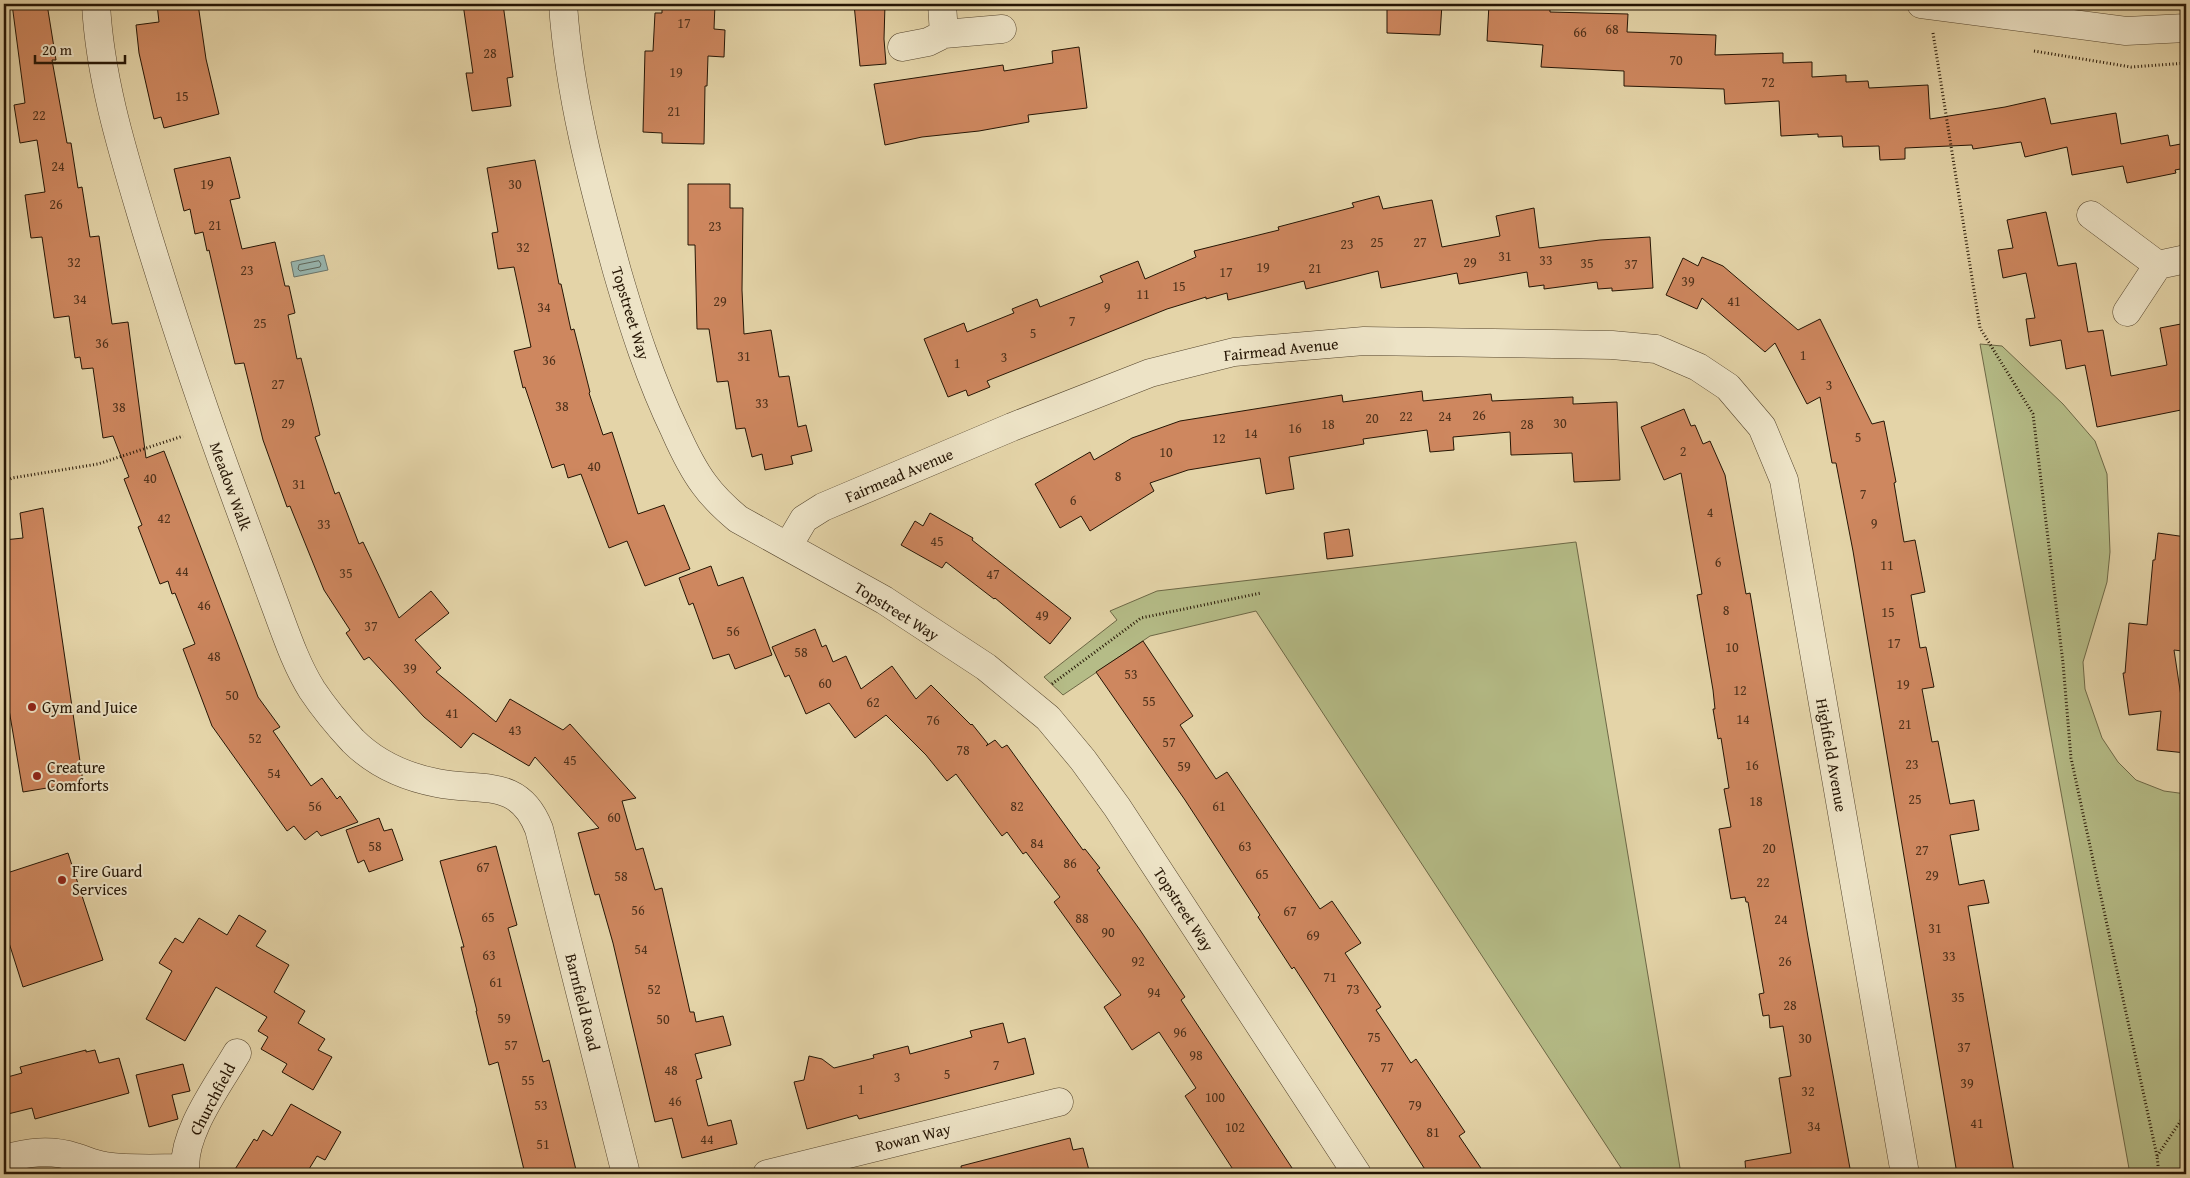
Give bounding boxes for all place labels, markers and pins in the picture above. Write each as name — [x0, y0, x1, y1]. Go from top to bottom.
place label: Gym and Juice — [42, 695, 137, 719]
marker: Gym and Juice — [26, 701, 38, 713]
place label: Creature Comforts — [47, 755, 109, 797]
marker: Creature Comforts — [31, 770, 43, 782]
place label: Fire Guard Services — [72, 859, 143, 901]
marker: Fire Guard Services — [56, 874, 68, 886]

